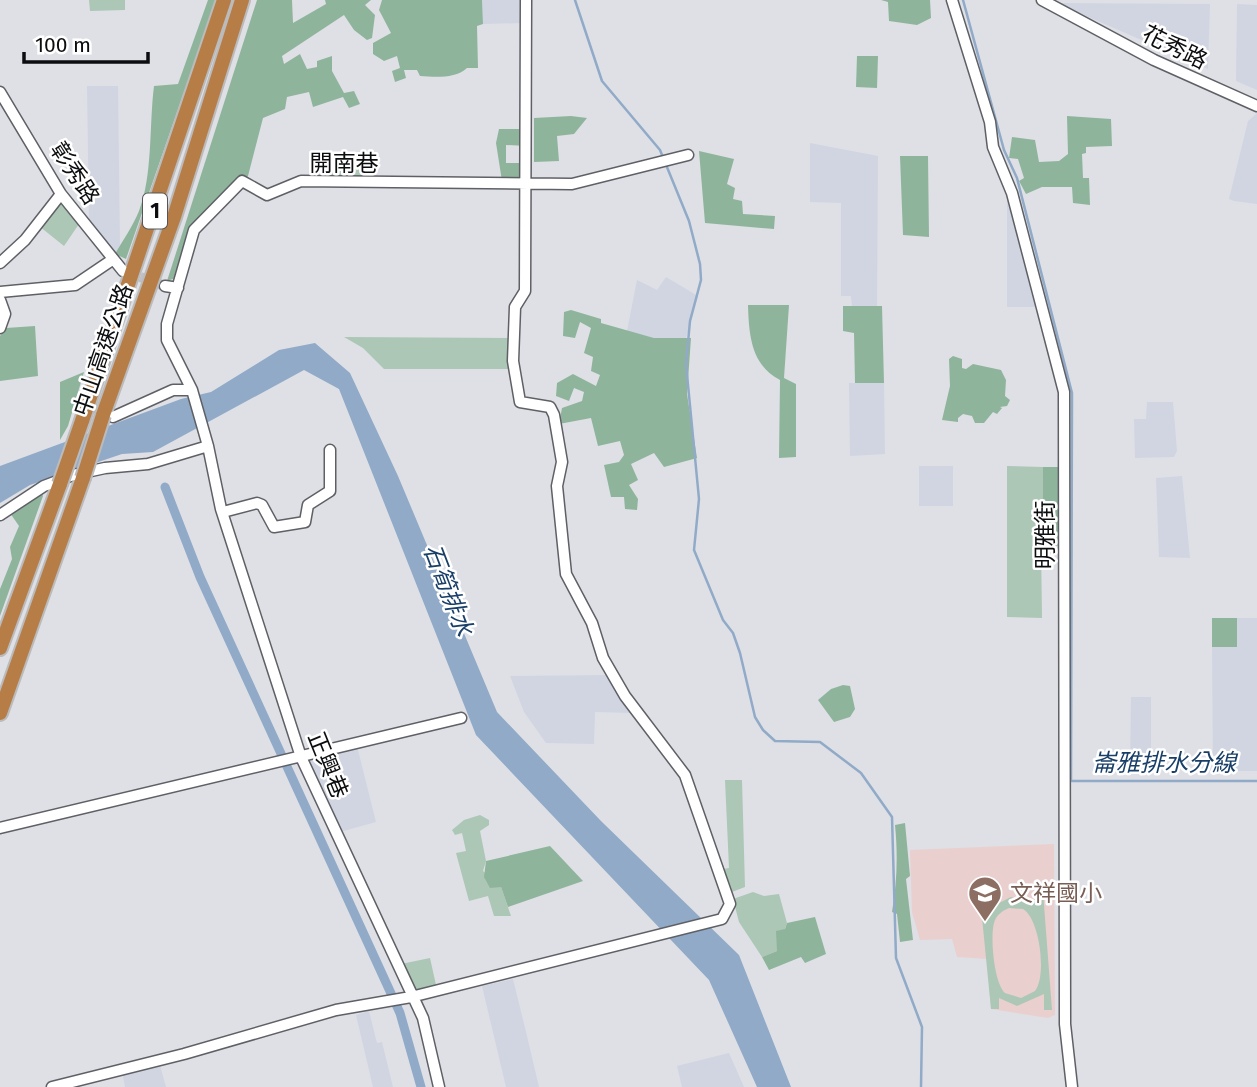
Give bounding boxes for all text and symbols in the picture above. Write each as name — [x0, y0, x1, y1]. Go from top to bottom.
street label: 花秀路 — [1138, 19, 1212, 75]
scale bar — [24, 21, 149, 65]
text: 100 m — [35, 32, 91, 58]
street label: 彰秀路 — [44, 136, 106, 210]
street label: 開南巷 — [310, 149, 379, 177]
road number: 1 — [143, 194, 167, 228]
street label: 中山高速公路 — [67, 280, 139, 420]
street label: 明雅街 — [1031, 501, 1059, 570]
water label: 石筍排水 — [418, 540, 479, 641]
street label: 正興巷 — [302, 728, 354, 802]
water label: 崙雅排水分線 — [1092, 749, 1239, 777]
school or university icon: 文祥國小 — [966, 874, 1004, 923]
place label: 文祥國小 — [1010, 879, 1102, 907]

